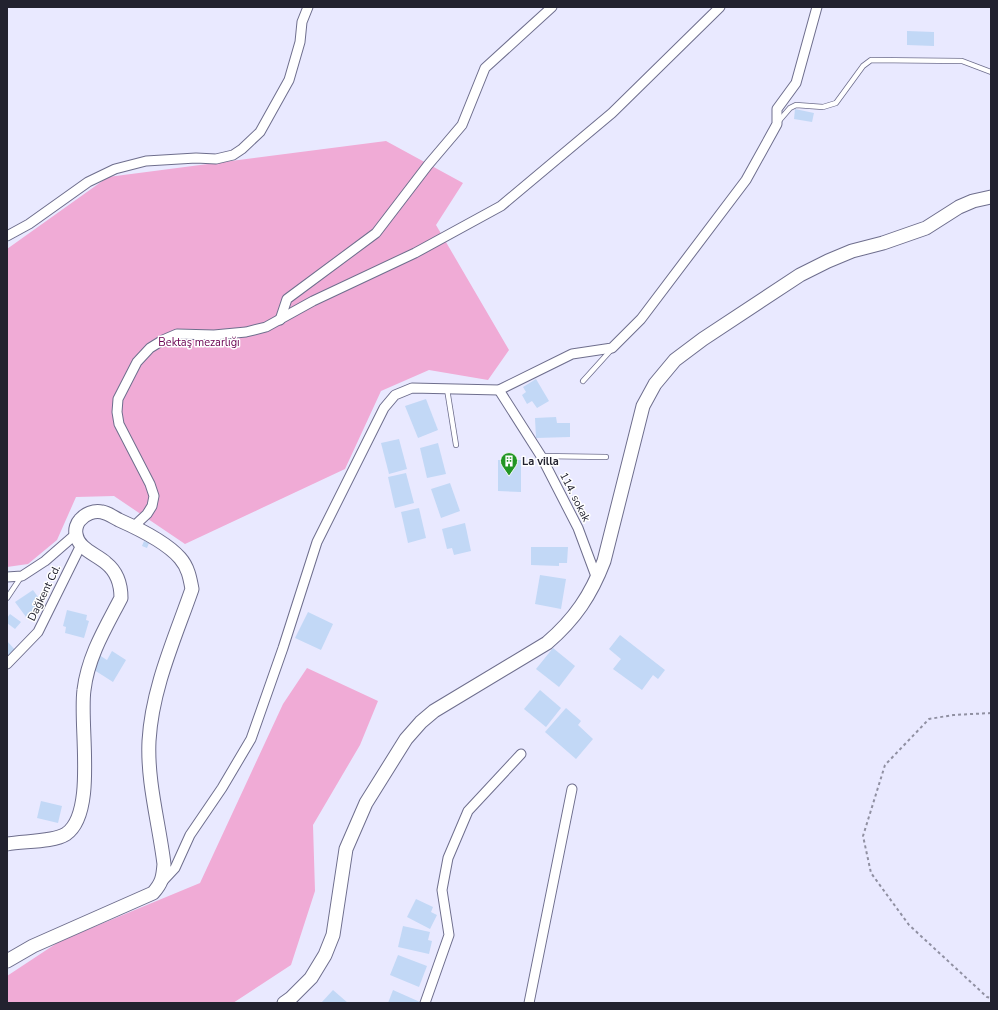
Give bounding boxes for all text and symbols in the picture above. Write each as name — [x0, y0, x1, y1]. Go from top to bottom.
park label: Bektaş mezarlığı — [158, 335, 240, 350]
building icon: La villa — [499, 451, 519, 476]
place label: La villa — [522, 454, 559, 469]
street label: 114. sokak — [556, 470, 594, 525]
street label: Dağkent Cd. — [24, 563, 64, 623]

